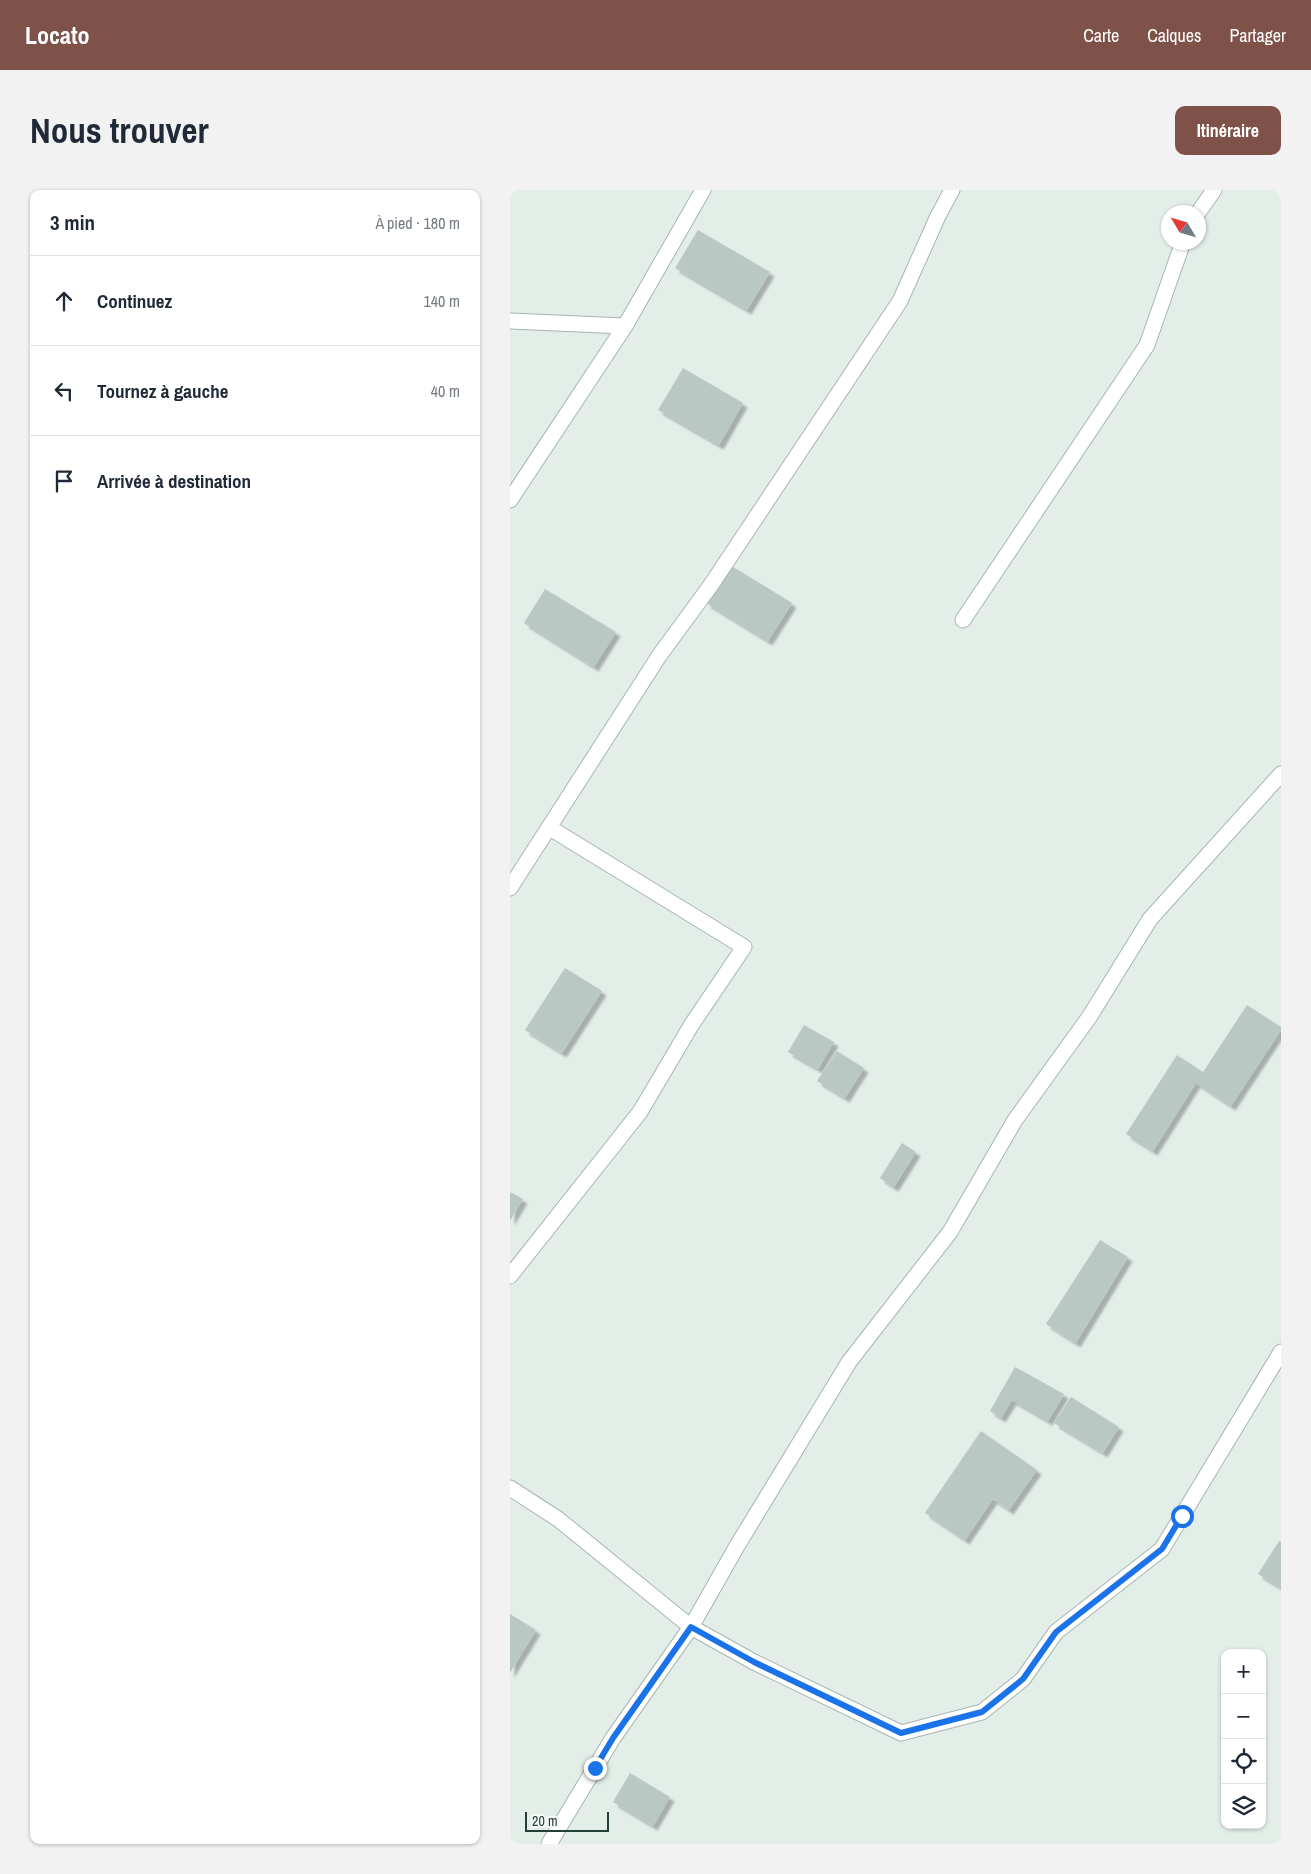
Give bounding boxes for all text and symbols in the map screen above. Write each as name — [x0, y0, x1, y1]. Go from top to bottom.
text: Locato — [25, 19, 90, 51]
text: Carte — [1083, 23, 1119, 48]
text: Calques — [1147, 23, 1201, 48]
text: Partager — [1229, 23, 1286, 48]
button: Itinéraire — [1175, 106, 1281, 155]
text: Nous trouver — [30, 107, 209, 154]
north arrow — [1161, 205, 1206, 250]
text: 3 min — [50, 208, 95, 237]
text: À pied · 180 m — [375, 212, 460, 234]
icon: ahead — [50, 287, 78, 315]
text: Continuez — [97, 288, 172, 314]
text: 140 m — [424, 290, 460, 312]
icon: left — [50, 377, 78, 405]
text: Tournez à gauche — [97, 378, 228, 404]
text: 40 m — [431, 380, 460, 402]
icon: arrive — [50, 467, 78, 495]
text: Arrivée à destination — [97, 468, 251, 494]
route start — [1171, 1505, 1194, 1528]
map controls — [1221, 1649, 1266, 1829]
button: + — [1221, 1649, 1266, 1694]
button: − — [1221, 1694, 1266, 1739]
button: locate — [1221, 1739, 1266, 1784]
route end — [584, 1757, 607, 1780]
button: layers — [1221, 1784, 1266, 1829]
scale bar — [525, 1809, 609, 1832]
text: 20 m — [532, 1812, 558, 1830]

